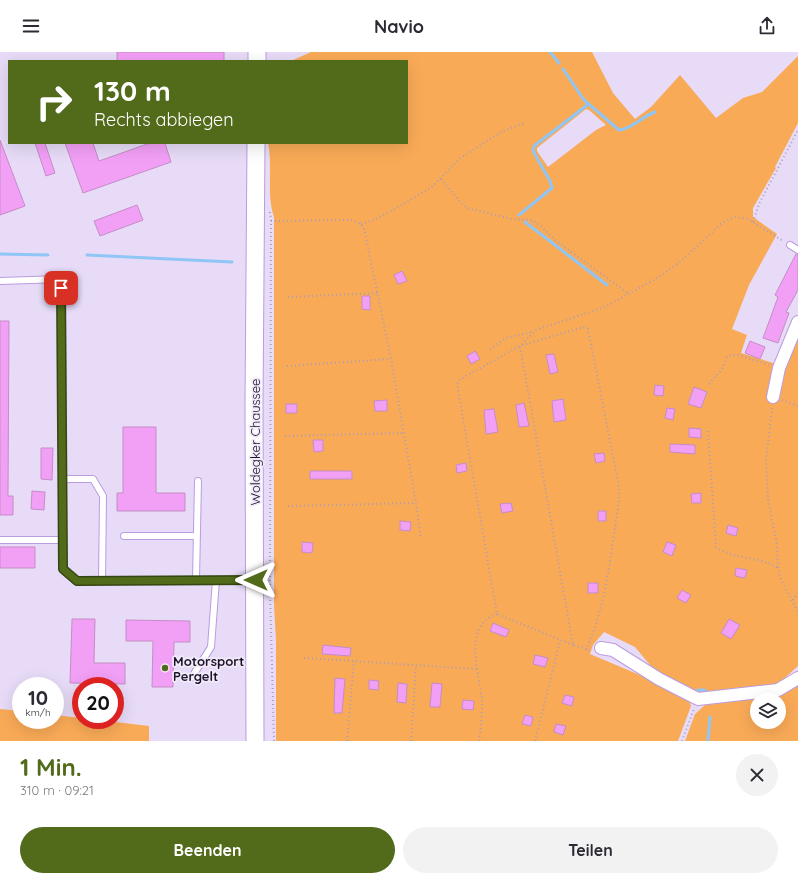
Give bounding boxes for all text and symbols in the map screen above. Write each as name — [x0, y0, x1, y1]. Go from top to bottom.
icon: menu — [20, 15, 42, 37]
text: Navio — [374, 15, 424, 38]
icon: share — [756, 15, 778, 37]
text: 130 m — [94, 73, 171, 108]
icon: right — [28, 76, 80, 128]
text: Rechts abbiegen — [94, 108, 234, 131]
pin — [44, 271, 78, 305]
icon: arrive — [50, 277, 72, 299]
street label: Woldegker Chaussee — [247, 379, 263, 505]
position arrow — [235, 559, 277, 601]
place label: Motorsport Pergelt — [173, 653, 244, 684]
marker: Motorsport Pergelt — [160, 663, 170, 673]
speed limit sign: 20 — [72, 677, 124, 729]
text: 10 — [28, 685, 48, 710]
map controls — [750, 693, 786, 729]
button: layers — [750, 693, 786, 729]
text: km/h — [25, 706, 51, 719]
text: 1 Min. — [20, 752, 82, 782]
button: close — [736, 754, 778, 796]
text: 310 m · 09:21 — [20, 782, 94, 798]
button: Beenden — [20, 827, 395, 873]
button: Teilen — [403, 827, 778, 873]

